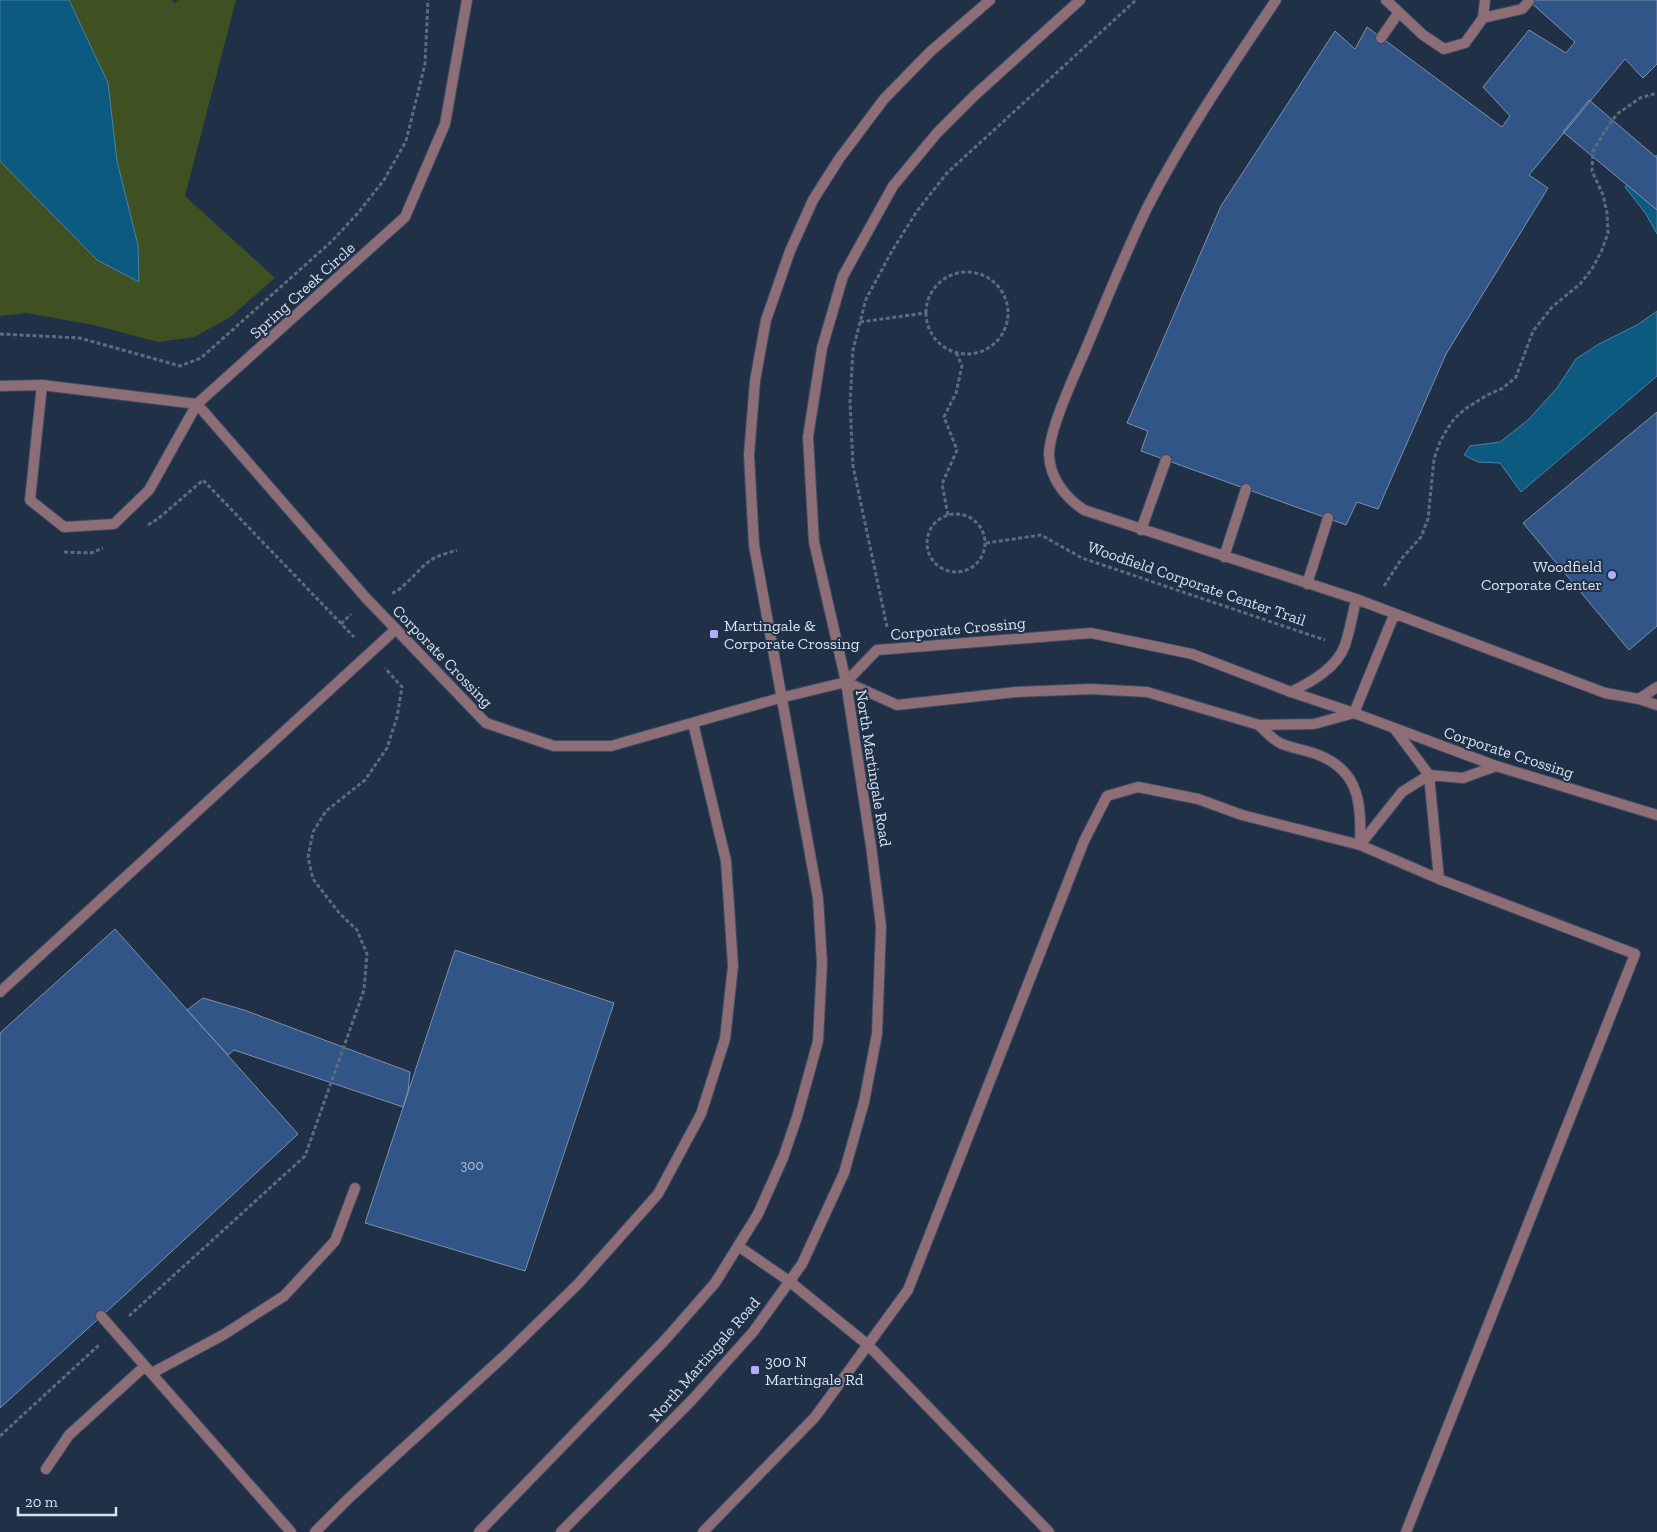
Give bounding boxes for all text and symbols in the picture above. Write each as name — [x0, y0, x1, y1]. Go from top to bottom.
street label: Spring Creek Circle — [246, 238, 359, 343]
street label: Woodfield Corporate Center Trail — [1085, 537, 1309, 630]
place label: Woodfield Corporate Center — [1481, 557, 1602, 594]
marker: Woodfield Corporate Center — [1606, 569, 1618, 581]
street label: Corporate Crossing — [389, 601, 497, 712]
street label: Corporate Crossing — [890, 613, 1027, 644]
place label: Martingale & Corporate Crossing — [724, 616, 860, 653]
marker: Martingale & Corporate Crossing — [708, 628, 720, 640]
street label: North Martingale Road — [852, 688, 895, 848]
street label: Corporate Crossing — [1441, 723, 1576, 783]
house number: 300 — [461, 1157, 483, 1174]
street label: North Martingale Road — [645, 1293, 764, 1426]
place label: 300 N Martingale Rd — [765, 1352, 864, 1389]
marker: 300 N Martingale Rd — [749, 1364, 761, 1376]
scale bar — [18, 1484, 115, 1516]
text: 20 m — [25, 1493, 58, 1511]

